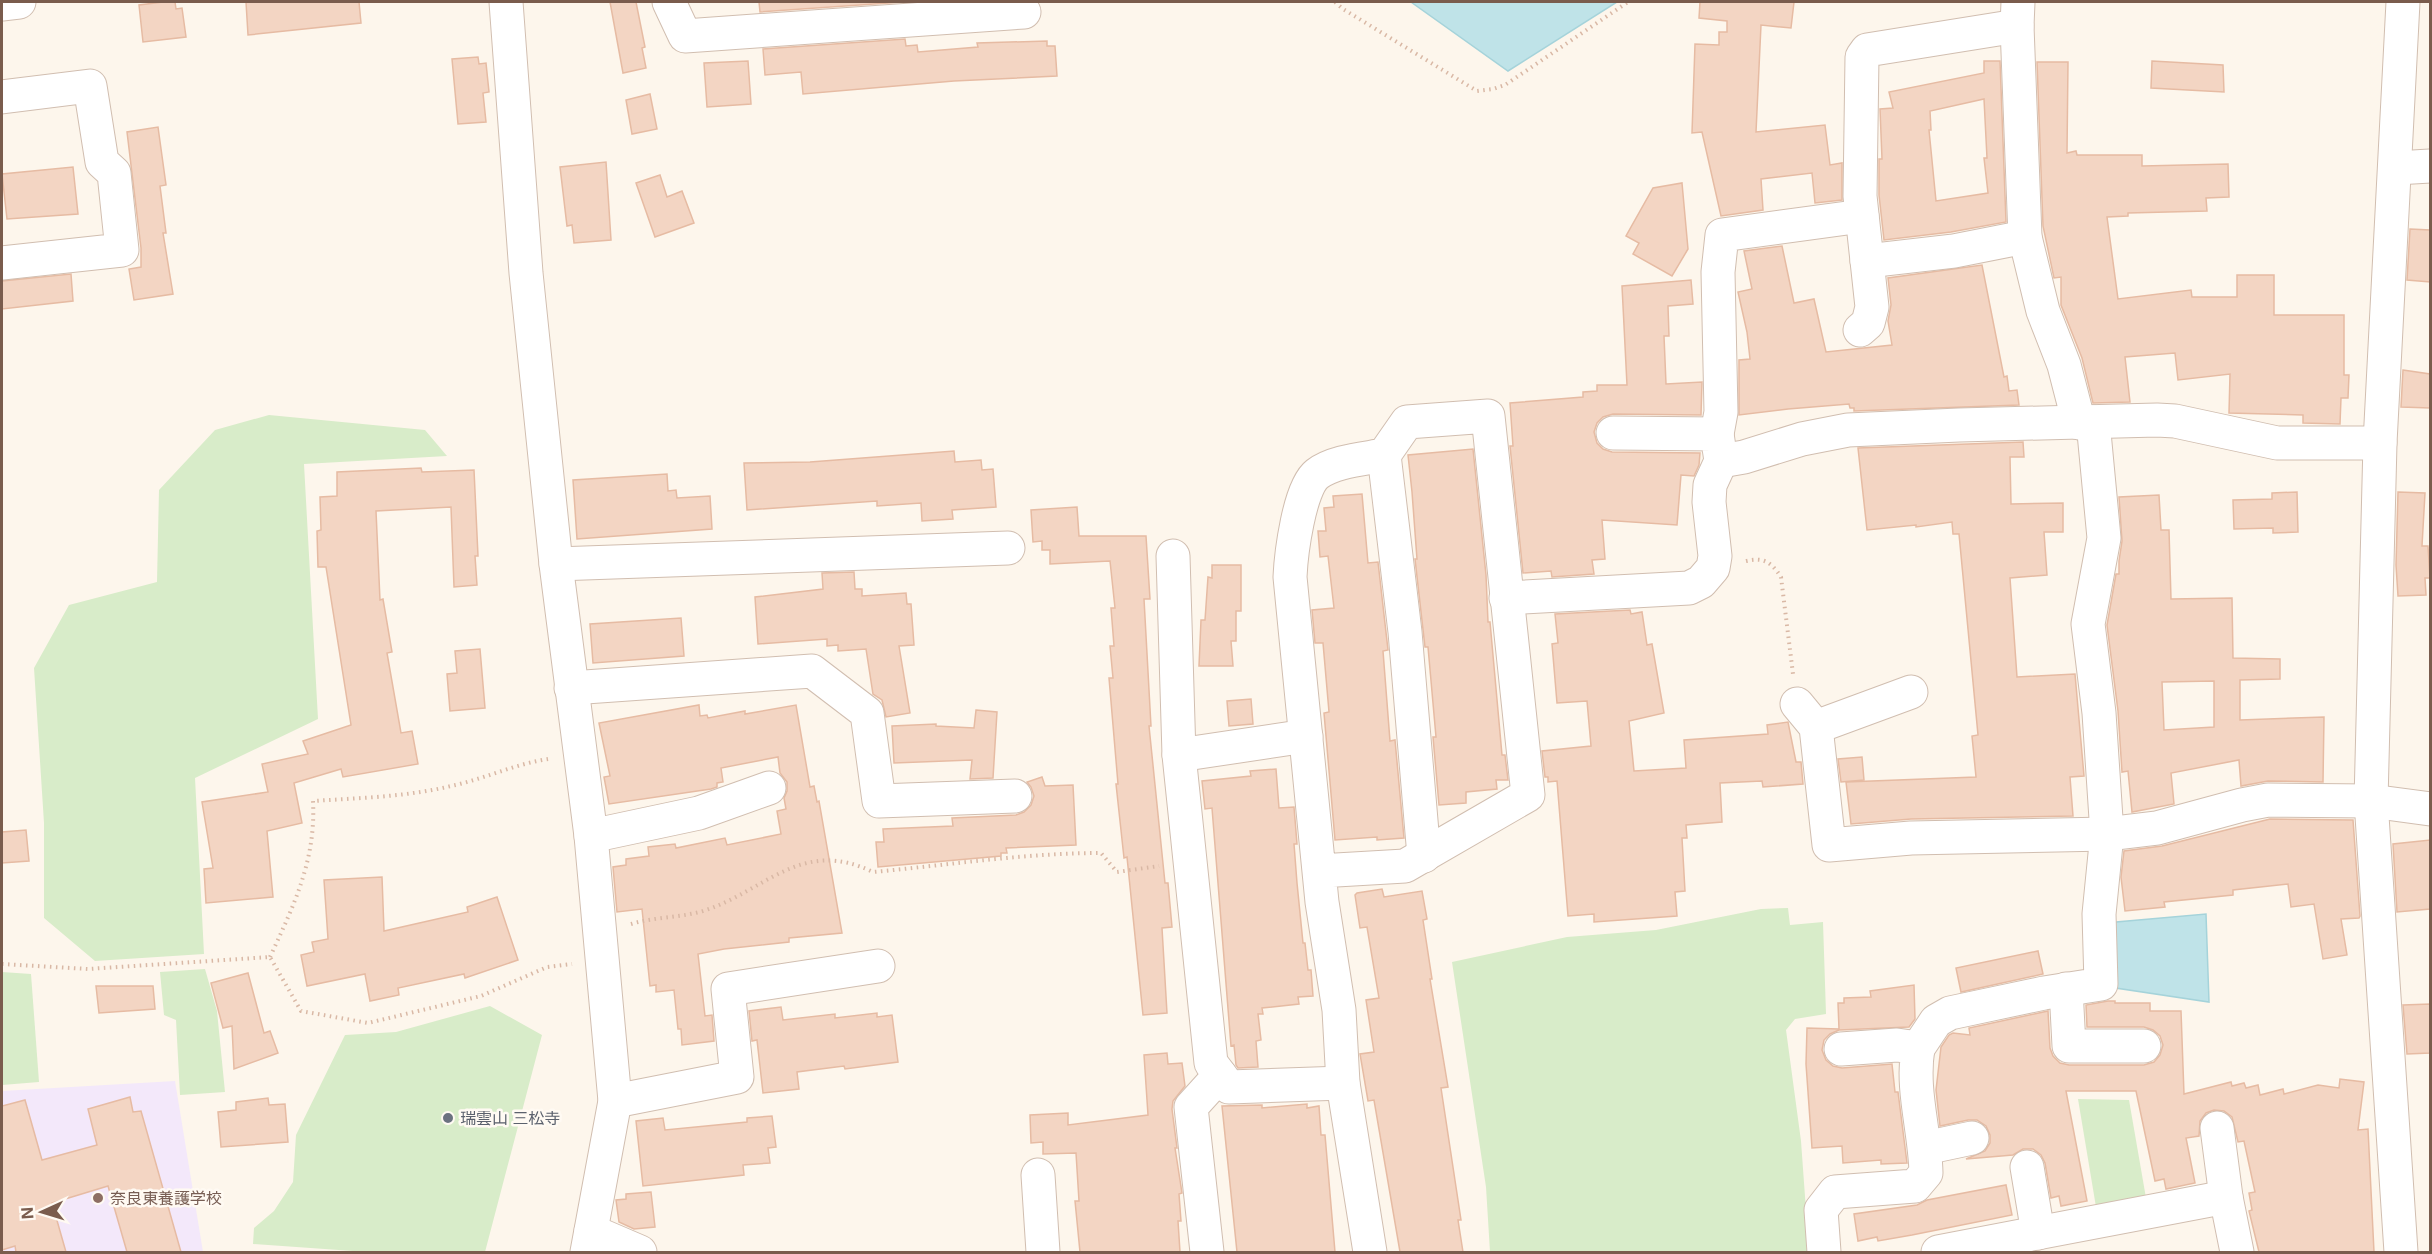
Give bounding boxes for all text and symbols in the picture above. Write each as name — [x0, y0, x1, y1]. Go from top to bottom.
place label: 瑞雲山 三松寺 — [460, 1108, 561, 1128]
marker: 瑞雲山 三松寺 — [441, 1111, 455, 1125]
north arrow — [12, 1182, 72, 1242]
place label: 奈良東養護学校 — [110, 1188, 222, 1208]
marker: 奈良東養護学校 — [91, 1191, 105, 1205]
text: N — [17, 1206, 37, 1220]

